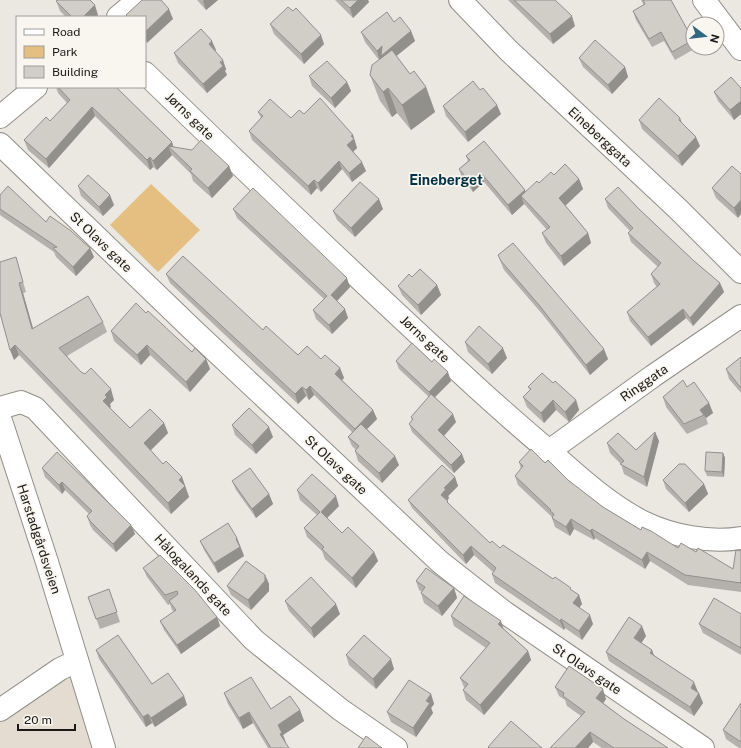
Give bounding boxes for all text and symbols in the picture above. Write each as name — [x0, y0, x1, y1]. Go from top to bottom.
legend — [16, 16, 146, 88]
north arrow — [685, 16, 725, 56]
text: Road — [52, 25, 80, 39]
text: N — [708, 33, 722, 44]
text: Park — [52, 45, 78, 59]
text: Building — [52, 65, 98, 79]
street label: Jørns gate — [163, 89, 217, 143]
street label: Eineberggata — [565, 104, 635, 170]
district label: Eineberget — [409, 172, 483, 188]
street label: St Olavs gate — [67, 209, 135, 275]
street label: Jørns gate — [397, 312, 453, 366]
street label: Ringgata — [617, 361, 671, 405]
street label: St Olavs gate — [302, 432, 370, 498]
street label: Harstadgårdsveien — [14, 482, 64, 596]
street label: Hålogalands gate — [151, 531, 235, 619]
street label: St Olavs gate — [550, 640, 624, 698]
scale bar — [18, 706, 75, 732]
text: 20 m — [24, 713, 52, 727]

